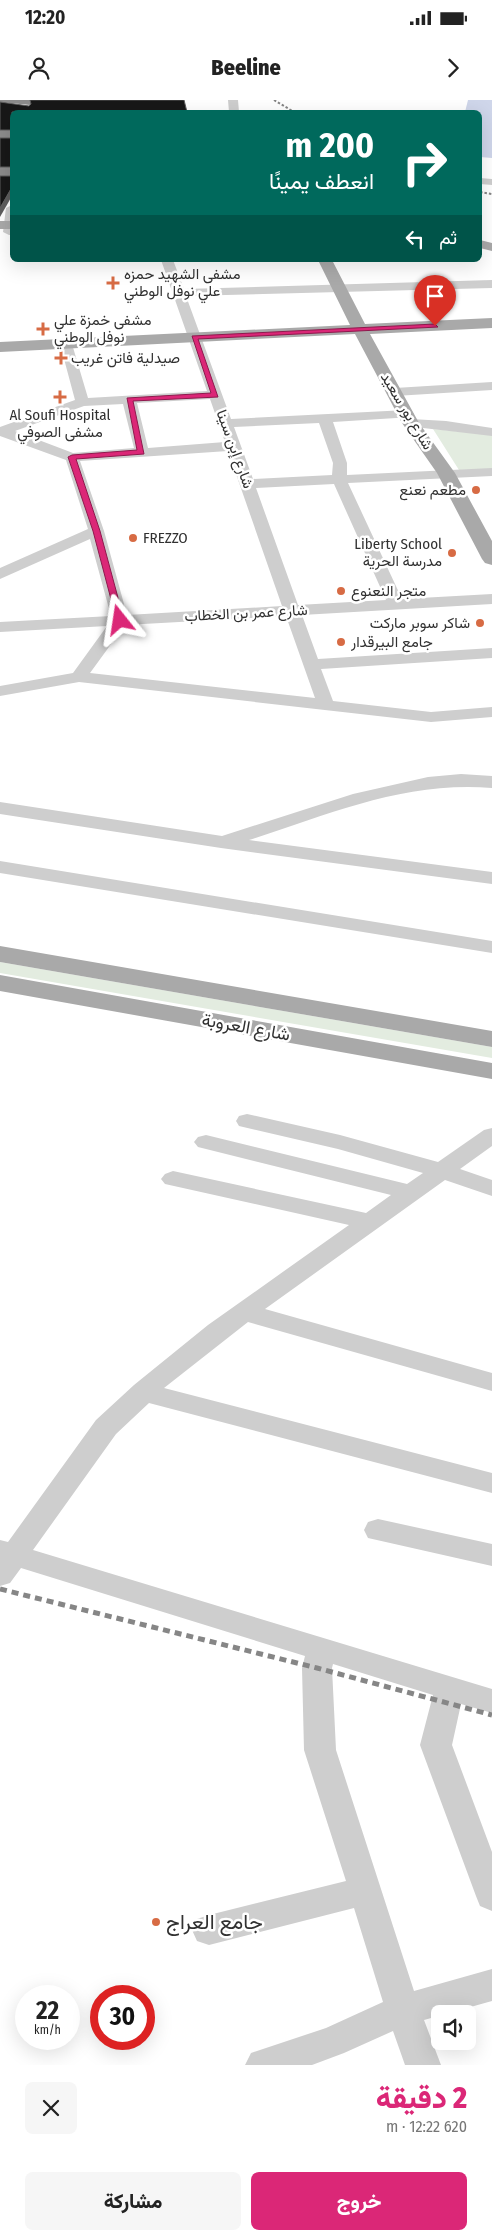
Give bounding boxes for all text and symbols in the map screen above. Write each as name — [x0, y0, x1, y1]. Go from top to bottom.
text: 12:20 — [25, 6, 65, 29]
icon: person — [25, 54, 53, 82]
text: Beeline — [211, 54, 281, 81]
icon: forward — [439, 54, 467, 82]
text: 200 m — [286, 124, 374, 166]
icon: right — [392, 130, 457, 195]
text: انعطف يمينًا — [269, 168, 374, 195]
icon: left — [401, 225, 429, 253]
text: ثم — [439, 226, 457, 249]
place label: مشفى الشهيد حمزه علي نوفل الوطني — [124, 265, 241, 304]
pin — [414, 275, 456, 326]
marker: مشفى الشهيد حمزه علي نوفل الوطني — [106, 276, 120, 290]
icon: arrive — [421, 282, 449, 310]
place label: مشفى خمزة علي نوفل الوطني — [54, 311, 152, 350]
marker: مشفى خمزة علي نوفل الوطني — [36, 322, 50, 336]
place label: صيدلية فاتن غريب — [71, 349, 180, 368]
marker: صيدلية فاتن غريب — [55, 352, 67, 364]
street label: شارع بور سعيد — [375, 369, 437, 454]
marker: Al Soufi Hospital مشفى الصوفي — [53, 390, 67, 404]
place label: Al Soufi Hospital مشفى الصوفي — [9, 406, 111, 445]
street label: شارع إبن سينا — [211, 407, 258, 492]
place label: مطعم نعنع — [399, 481, 466, 501]
marker: مطعم نعنع — [470, 484, 482, 496]
place label: FREZZO — [143, 529, 188, 547]
marker: FREZZO — [127, 532, 139, 544]
place label: Liberty School مدرسة الحرية — [354, 535, 442, 570]
marker: Liberty School مدرسة الحرية — [446, 547, 458, 559]
place label: متجر النعنوع — [351, 582, 426, 602]
marker: متجر النعنوع — [335, 585, 347, 597]
position arrow — [93, 593, 145, 645]
street label: شارع عمر بن الخطاب — [184, 601, 308, 627]
place label: شاكر سوبر ماركت — [370, 614, 470, 632]
marker: شاكر سوبر ماركت — [474, 617, 486, 629]
place label: جامع البيرقدار — [350, 633, 433, 653]
marker: جامع البيرقدار — [335, 636, 347, 648]
street label: شارع العروبة — [200, 1008, 292, 1047]
place label: جامع العراج — [166, 1909, 263, 1936]
marker: جامع العراج — [150, 1916, 162, 1928]
speed limit sign: 30 — [90, 1985, 155, 2050]
text: 22 — [36, 1996, 59, 2026]
map controls — [431, 2005, 476, 2050]
button: sound — [431, 2005, 476, 2050]
text: km/h — [34, 2023, 61, 2037]
text: 2 دقيقة — [376, 2080, 467, 2116]
button: close — [25, 2082, 77, 2134]
text: 620 m · 12:22 — [386, 2117, 467, 2136]
button: مشاركة — [25, 2172, 241, 2230]
button: خروج — [251, 2172, 467, 2230]

